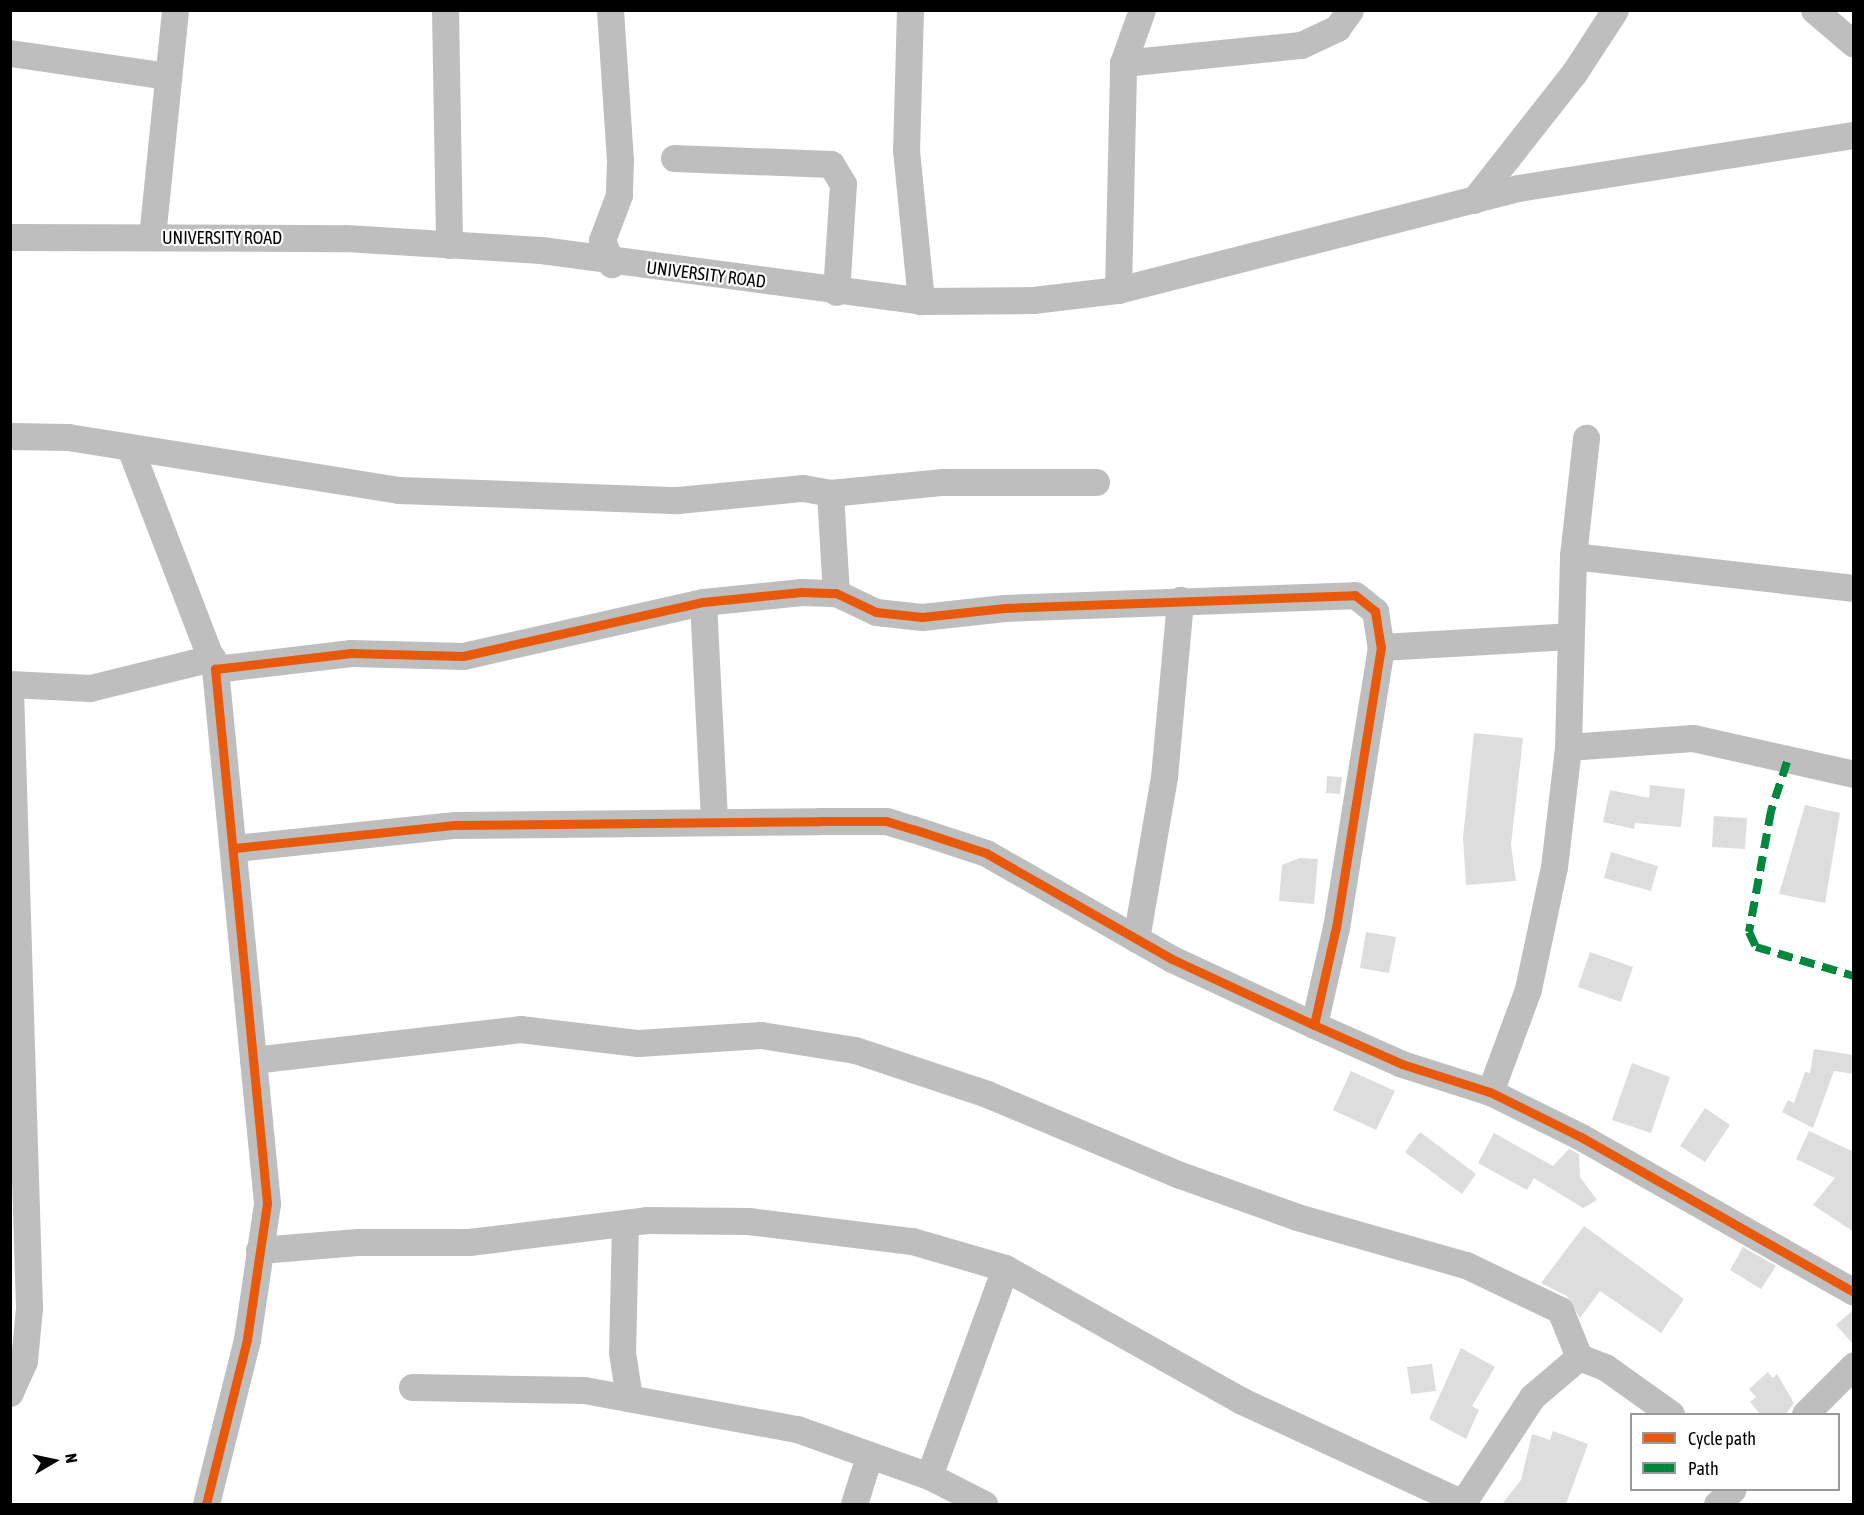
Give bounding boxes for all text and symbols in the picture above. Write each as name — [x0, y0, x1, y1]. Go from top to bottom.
street label: UNIVERSITY ROAD — [162, 227, 282, 249]
street label: UNIVERSITY ROAD — [645, 257, 767, 293]
legend — [1630, 1413, 1840, 1491]
text: Cycle path — [1688, 1428, 1756, 1449]
north arrow — [24, 1431, 84, 1491]
text: N — [62, 1452, 81, 1464]
text: Path — [1688, 1458, 1719, 1479]

